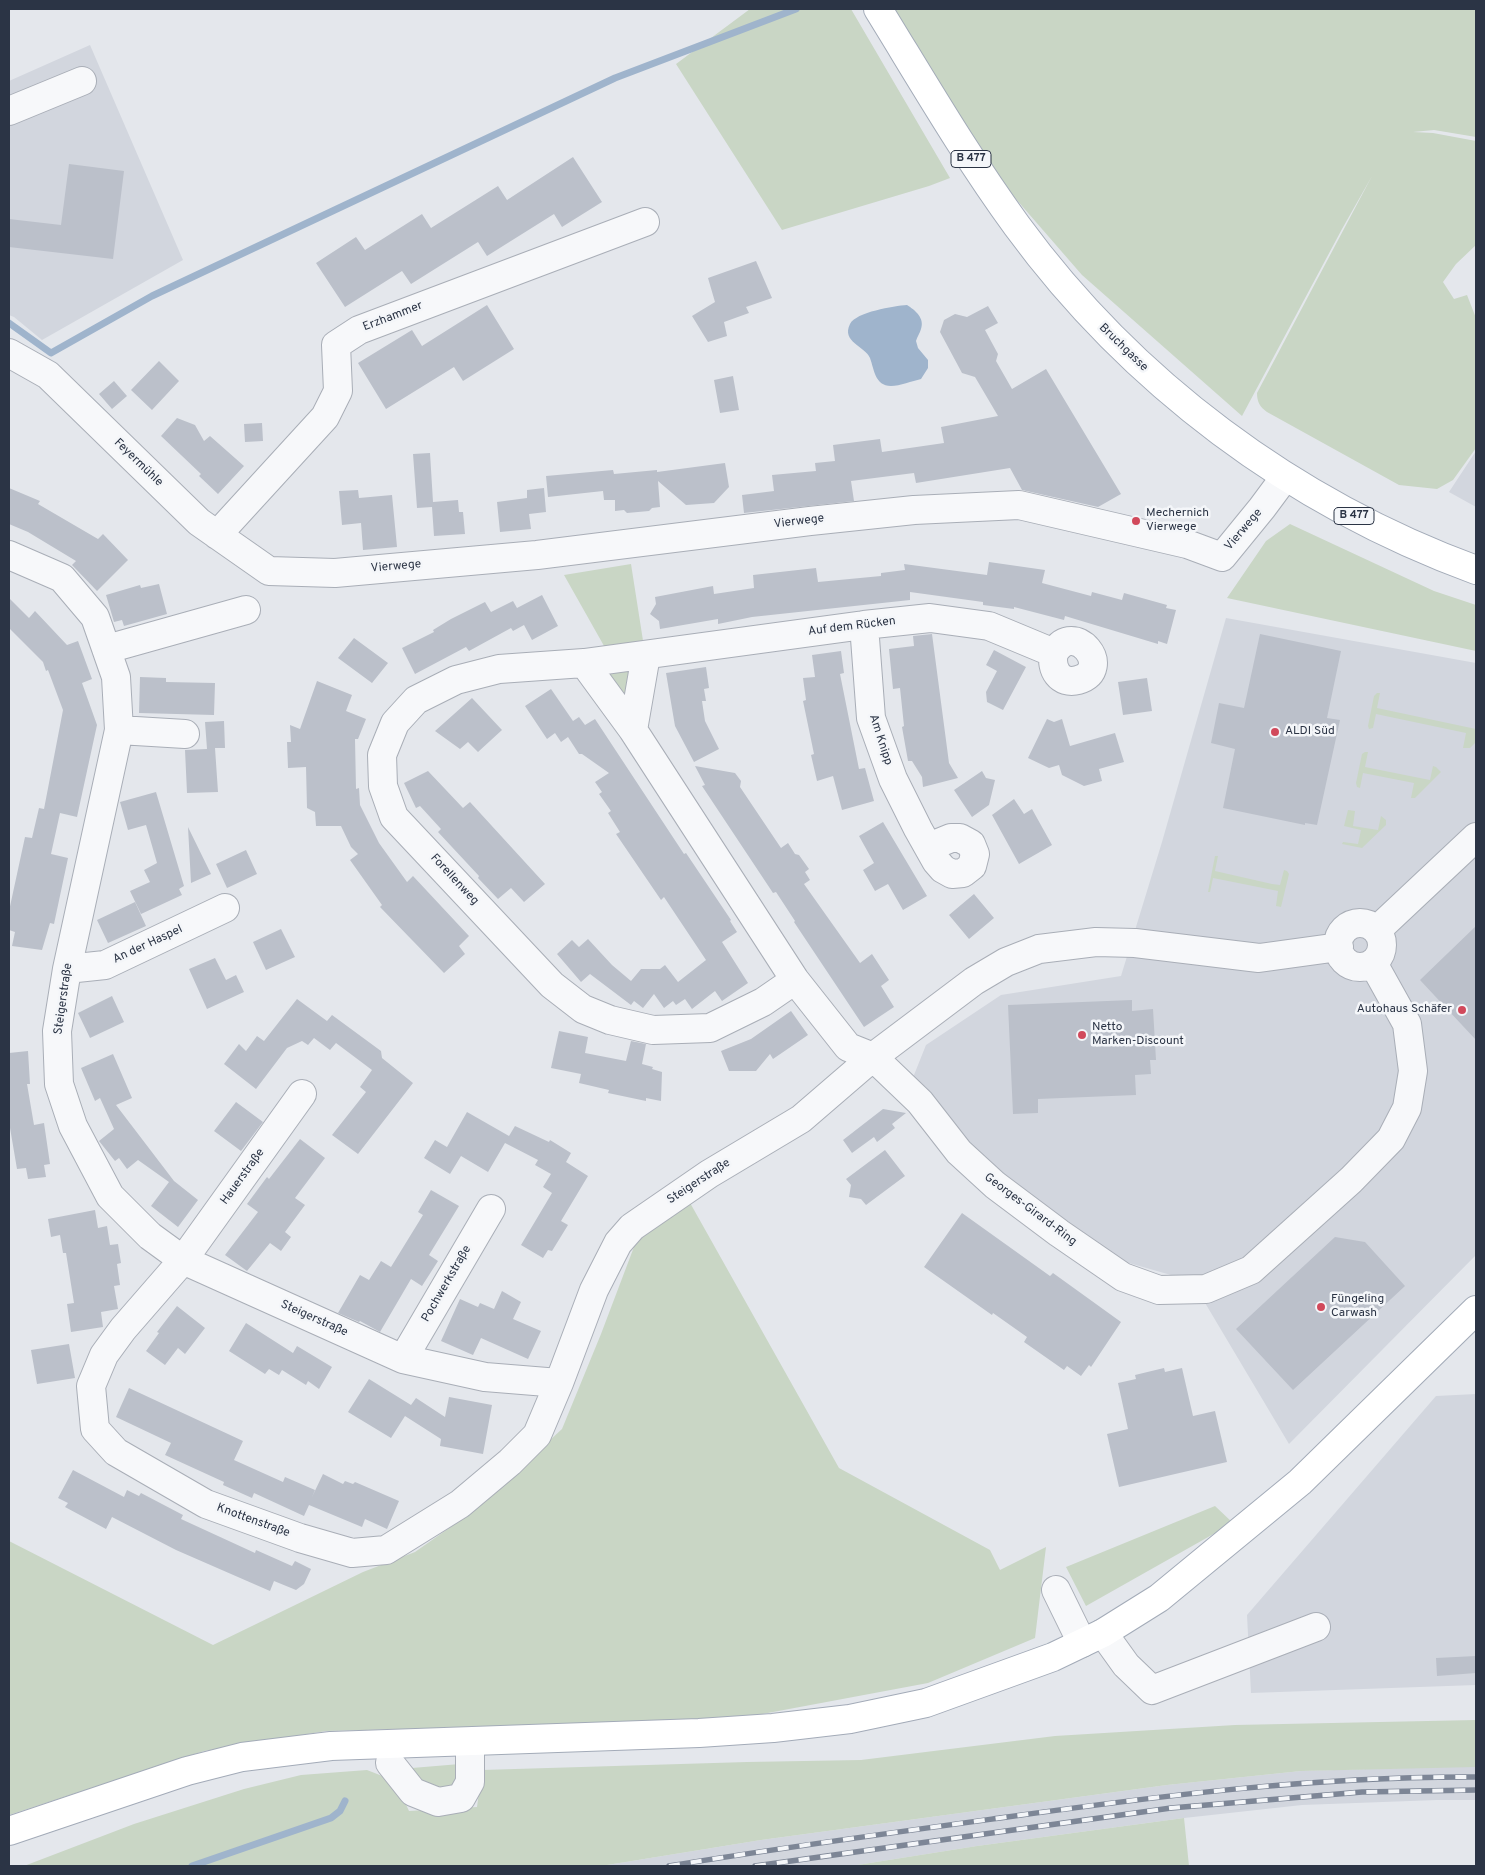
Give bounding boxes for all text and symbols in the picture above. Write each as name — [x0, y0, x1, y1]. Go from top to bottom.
road number: B 477 — [951, 150, 991, 168]
street label: Erzhammer — [361, 299, 425, 335]
street label: Bruchgasse — [1095, 321, 1151, 375]
street label: Feyermühle — [110, 436, 166, 490]
street label: Vierwege — [1222, 506, 1266, 554]
place label: Mechernich Vierwege — [1146, 507, 1209, 535]
road number: B 477 — [1334, 508, 1374, 524]
street label: Vierwege — [773, 512, 825, 532]
marker: Mechernich Vierwege — [1130, 515, 1142, 527]
street label: Vierwege — [370, 558, 422, 576]
street label: Auf dem Rücken — [807, 614, 897, 640]
street label: Am Knipp — [865, 713, 895, 767]
place label: ALDI Süd — [1285, 725, 1335, 739]
marker: ALDI Süd — [1269, 726, 1281, 738]
street label: Forellenweg — [427, 851, 481, 909]
street label: An der Haspel — [111, 923, 185, 967]
street label: Steigerstraße — [52, 962, 76, 1036]
place label: Autohaus Schäfer — [1357, 1003, 1452, 1017]
marker: Autohaus Schäfer — [1456, 1004, 1468, 1016]
place label: Netto Marken-Discount — [1092, 1021, 1184, 1049]
marker: Netto Marken-Discount — [1076, 1029, 1088, 1041]
street label: Hauerstraße — [218, 1146, 268, 1208]
street label: Steigerstraße — [665, 1156, 733, 1208]
street label: Georges-Girard-Ring — [981, 1171, 1079, 1249]
street label: Pochwerkstraße — [419, 1243, 475, 1325]
place label: Füngeling Carwash — [1331, 1293, 1384, 1321]
street label: Steigerstraße — [278, 1298, 350, 1340]
marker: Füngeling Carwash — [1315, 1301, 1327, 1313]
street label: Knottenstraße — [214, 1501, 292, 1541]

